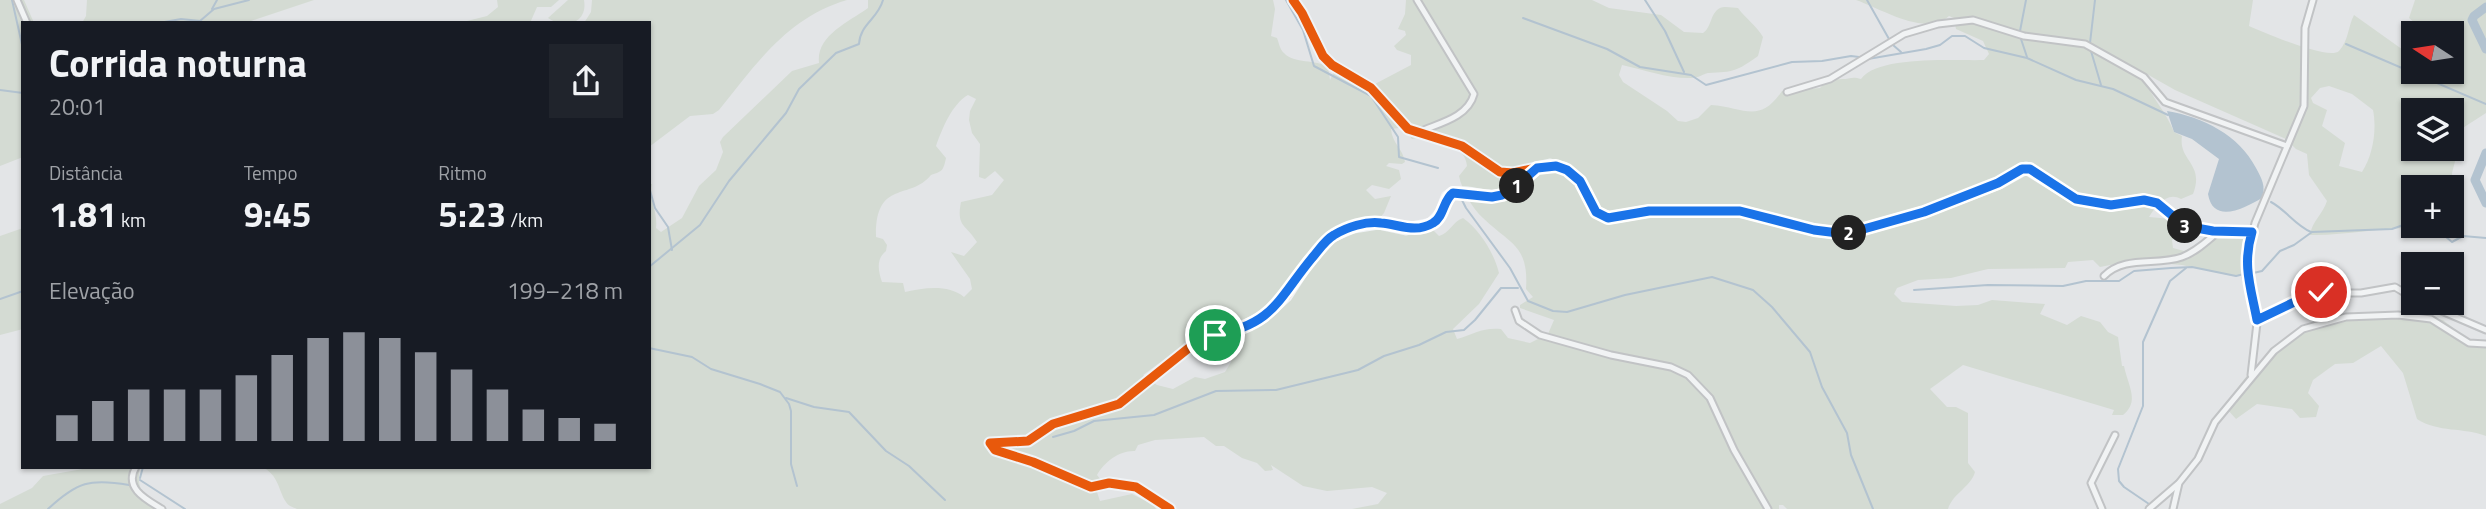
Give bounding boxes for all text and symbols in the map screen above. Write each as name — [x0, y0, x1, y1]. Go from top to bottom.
north arrow — [2401, 21, 2464, 84]
map controls — [2401, 21, 2464, 315]
text: Corrida noturna — [49, 34, 307, 92]
button: share — [549, 44, 623, 118]
text: 20:01 — [49, 89, 106, 124]
button: layers — [2401, 98, 2464, 161]
text: Distância — [49, 158, 123, 187]
text: Tempo — [244, 158, 297, 187]
text: Ritmo — [438, 158, 487, 187]
pin: 1 — [1500, 168, 1534, 204]
text: 1 — [1511, 171, 1522, 200]
button: + — [2401, 175, 2464, 238]
text: 1.81 — [49, 187, 117, 241]
text: 9:45 — [244, 187, 311, 241]
text: 5:23 — [438, 187, 506, 241]
text: km — [117, 205, 146, 234]
text: /km — [506, 205, 543, 234]
pin: 3 — [2168, 208, 2202, 244]
text: 3 — [2179, 211, 2190, 240]
pin: 2 — [1832, 216, 1867, 250]
text: 2 — [1843, 218, 1854, 247]
button: − — [2401, 252, 2464, 315]
pin — [2291, 262, 2351, 322]
text: Elevação — [49, 273, 135, 308]
text: 199–218 m — [507, 273, 623, 308]
icon: check — [2302, 273, 2340, 311]
pin — [1185, 305, 1245, 365]
icon: arrive — [1196, 316, 1234, 354]

